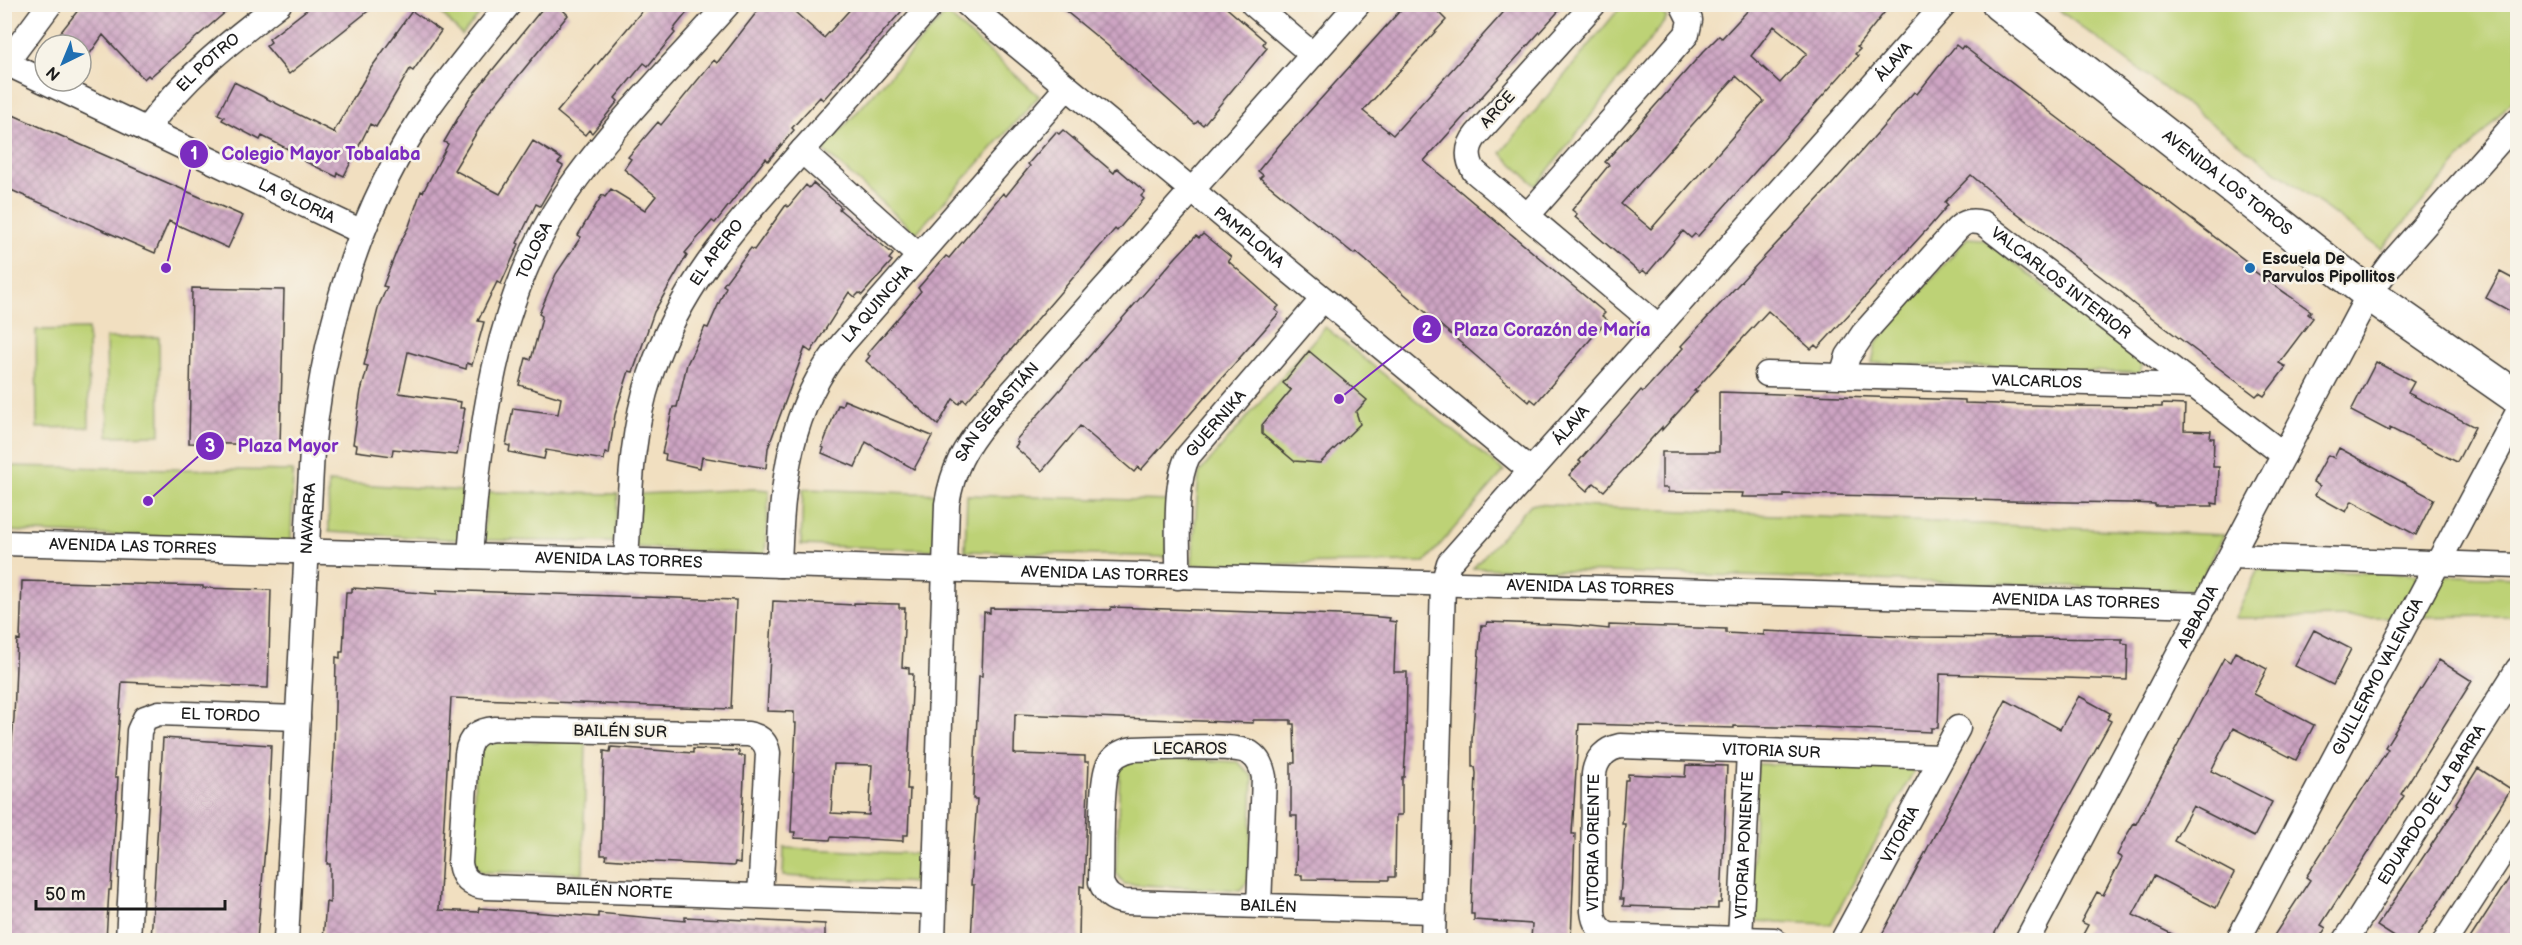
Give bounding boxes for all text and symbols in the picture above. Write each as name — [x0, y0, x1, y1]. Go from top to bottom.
street label: EL POTRO — [173, 29, 243, 96]
north arrow — [33, 33, 93, 93]
street label: ÁLAVA — [1870, 38, 1916, 85]
text: N — [43, 62, 65, 84]
street label: ARCE — [1477, 88, 1519, 132]
street label: AVENIDA LOS TOROS — [2159, 126, 2296, 240]
callout: Colegio Mayor Tobalaba — [179, 136, 432, 172]
text: 1 — [190, 144, 198, 165]
text: Colegio Mayor Tobalaba — [221, 144, 421, 165]
street label: LA GLORIA — [255, 175, 338, 227]
street label: PAMPLONA — [1210, 203, 1288, 272]
street label: EL APERO — [686, 216, 748, 290]
street label: TOLOSA — [513, 218, 556, 282]
street label: VALCARLOS INTERIOR — [1987, 223, 2135, 343]
place label: Escuela De Parvulos Pipollitos — [2262, 250, 2395, 287]
street label: LA QUINCHA — [838, 261, 917, 347]
marker: Escuela De Parvulos Pipollitos — [2243, 261, 2257, 275]
callout: Plaza Corazón de María — [1412, 311, 1663, 347]
text: 2 — [1422, 320, 1433, 341]
text: Plaza Corazón de María — [1453, 320, 1651, 341]
street label: SAN SEBASTIÁN — [951, 359, 1043, 465]
street label: VALCARLOS — [1992, 371, 2082, 392]
street label: GUERNIKA — [1182, 386, 1250, 461]
street label: ÁLAVA — [1547, 402, 1594, 449]
callout: Plaza Mayor — [195, 428, 350, 464]
text: 3 — [205, 436, 215, 457]
text: Plaza Mayor — [237, 436, 339, 457]
street label: NAVARRA — [297, 482, 320, 555]
street label: AVENIDA LAS TORRES — [49, 535, 217, 558]
street label: AVENIDA LAS TORRES — [535, 548, 703, 572]
street label: AVENIDA LAS TORRES — [1021, 562, 1189, 586]
street label: AVENIDA LAS TORRES — [1506, 576, 1674, 600]
street label: ABBADIA — [2174, 582, 2223, 651]
street label: AVENIDA LAS TORRES — [1992, 590, 2160, 613]
street label: GUILLERMO VALENCIA — [2328, 595, 2427, 759]
street label: EL TORDO — [180, 704, 261, 726]
street label: BAILÉN SUR — [573, 720, 667, 742]
street label: EDUARDO DE LA BARRA — [2374, 721, 2490, 888]
street label: LECAROS — [1153, 740, 1227, 759]
street label: VITORIA SUR — [1722, 740, 1821, 762]
street label: VITORIA PONIENTE — [1731, 771, 1758, 920]
street label: VITORIA ORIENTE — [1583, 774, 1604, 911]
street label: VITORIA — [1877, 803, 1923, 866]
scale bar — [36, 873, 225, 911]
street label: BAILÉN NORTE — [555, 879, 673, 903]
text: 50 m — [45, 884, 86, 905]
street label: BAILÉN — [1240, 895, 1297, 917]

